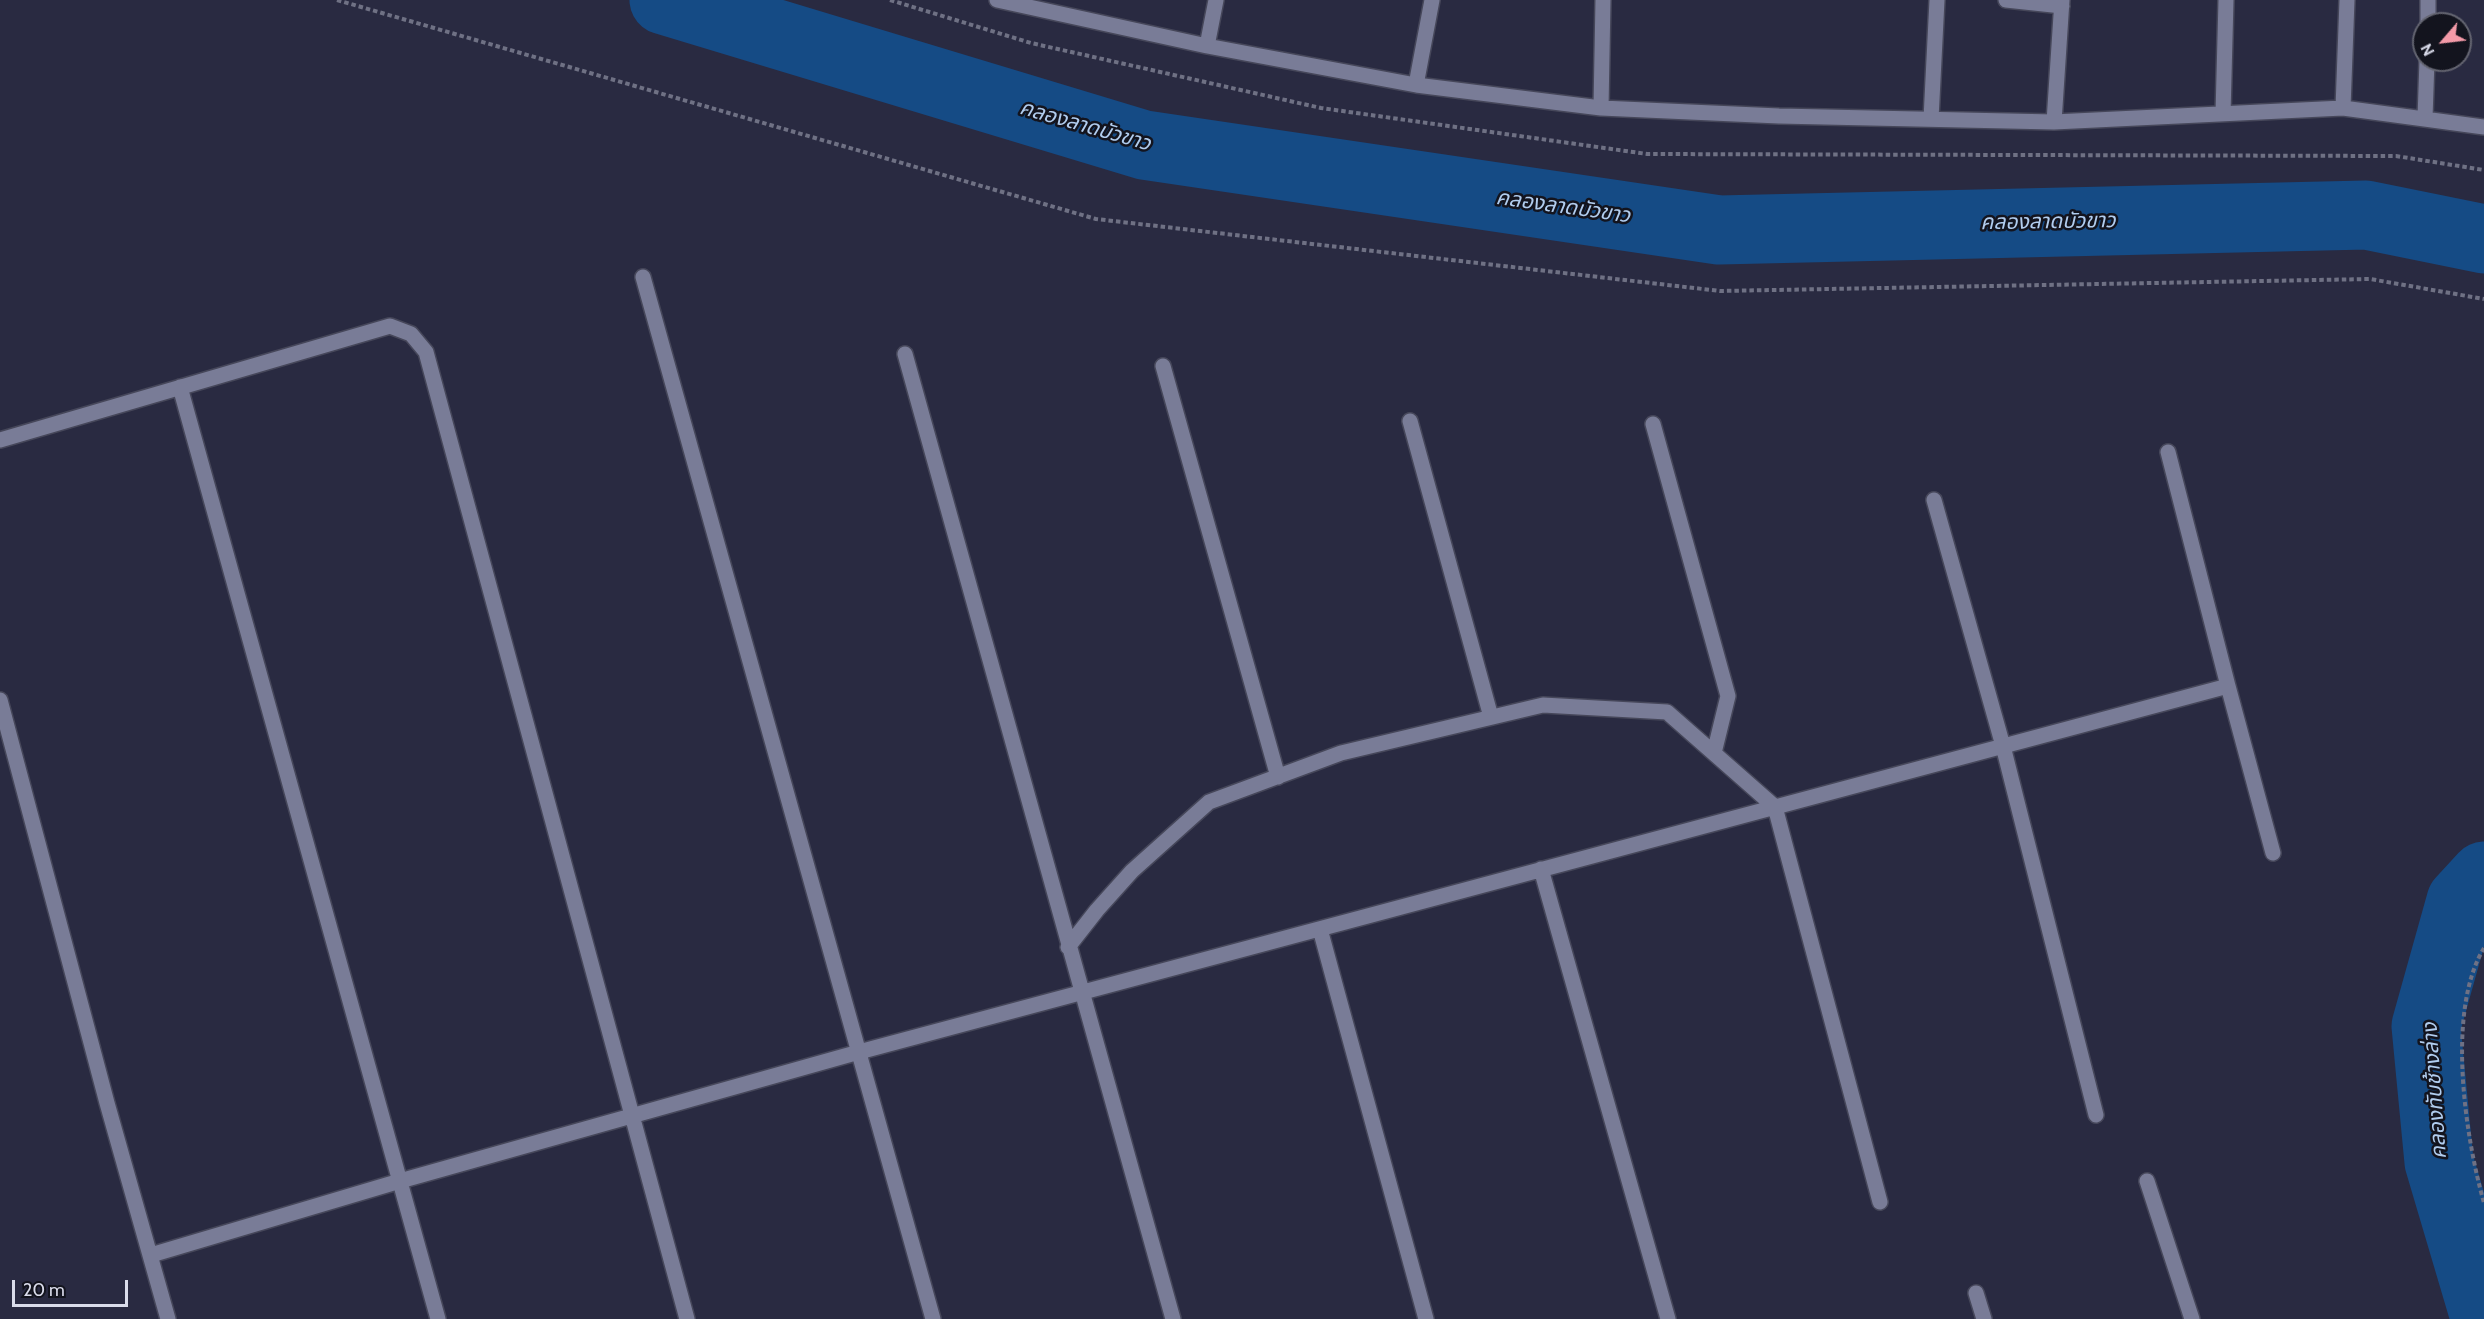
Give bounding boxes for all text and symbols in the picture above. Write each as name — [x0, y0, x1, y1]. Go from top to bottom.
north arrow — [2412, 12, 2472, 72]
text: N — [2416, 40, 2438, 59]
water label: คลองลาดบัวขาว — [1017, 95, 1153, 157]
water label: คลองลาดบัวขาว — [1494, 185, 1632, 229]
water label: คลองลาดบัวขาว — [1980, 208, 2116, 236]
water label: คลองทับช้างล่าง — [2418, 1022, 2452, 1160]
scale bar — [15, 1268, 130, 1306]
text: 20 m — [23, 1279, 65, 1301]

